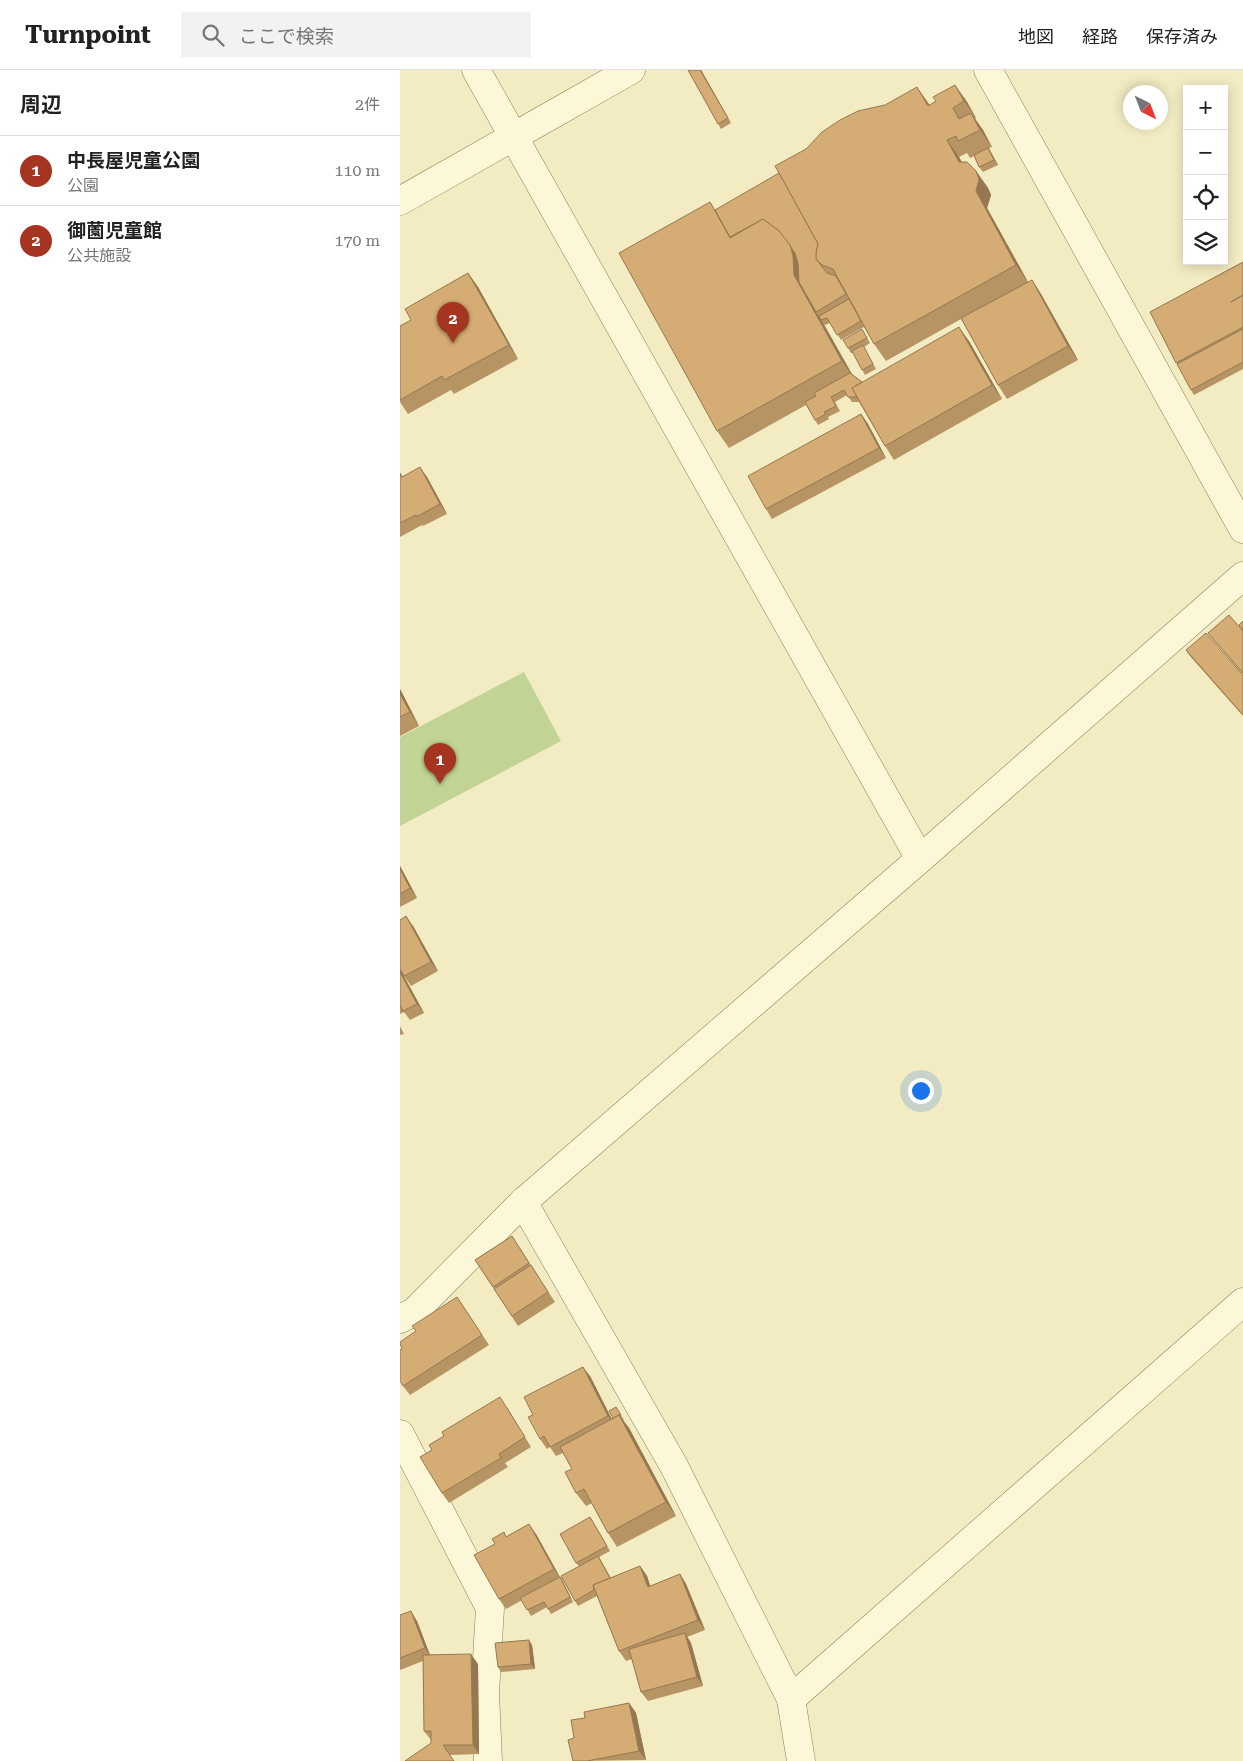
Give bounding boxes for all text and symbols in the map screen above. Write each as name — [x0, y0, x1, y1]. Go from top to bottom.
search box — [181, 12, 531, 57]
text: Turnpoint — [25, 21, 151, 49]
icon: search — [199, 21, 227, 49]
text: ここで検索 — [239, 25, 334, 48]
text: 地図 — [1018, 26, 1054, 47]
text: 経路 — [1082, 26, 1118, 47]
text: 保存済み — [1146, 26, 1218, 47]
north arrow — [1123, 85, 1168, 130]
map controls — [1183, 85, 1228, 265]
button: + — [1183, 85, 1228, 130]
text: 周辺 — [20, 93, 62, 117]
text: 2件 — [355, 95, 380, 114]
button: − — [1183, 130, 1228, 175]
text: 中長屋児童公園 — [67, 149, 200, 172]
text: 1 — [32, 161, 40, 180]
text: 110 m — [334, 161, 380, 180]
button: locate — [1183, 175, 1228, 220]
text: 公園 — [67, 176, 99, 195]
text: 御薗児童館 — [67, 219, 162, 242]
button: layers — [1183, 220, 1228, 265]
text: 2 — [32, 231, 40, 250]
text: 170 m — [334, 231, 380, 250]
text: 公共施設 — [67, 246, 131, 265]
pin: 2 — [437, 302, 469, 343]
pin: 1 — [424, 743, 456, 784]
your location — [908, 1078, 934, 1104]

